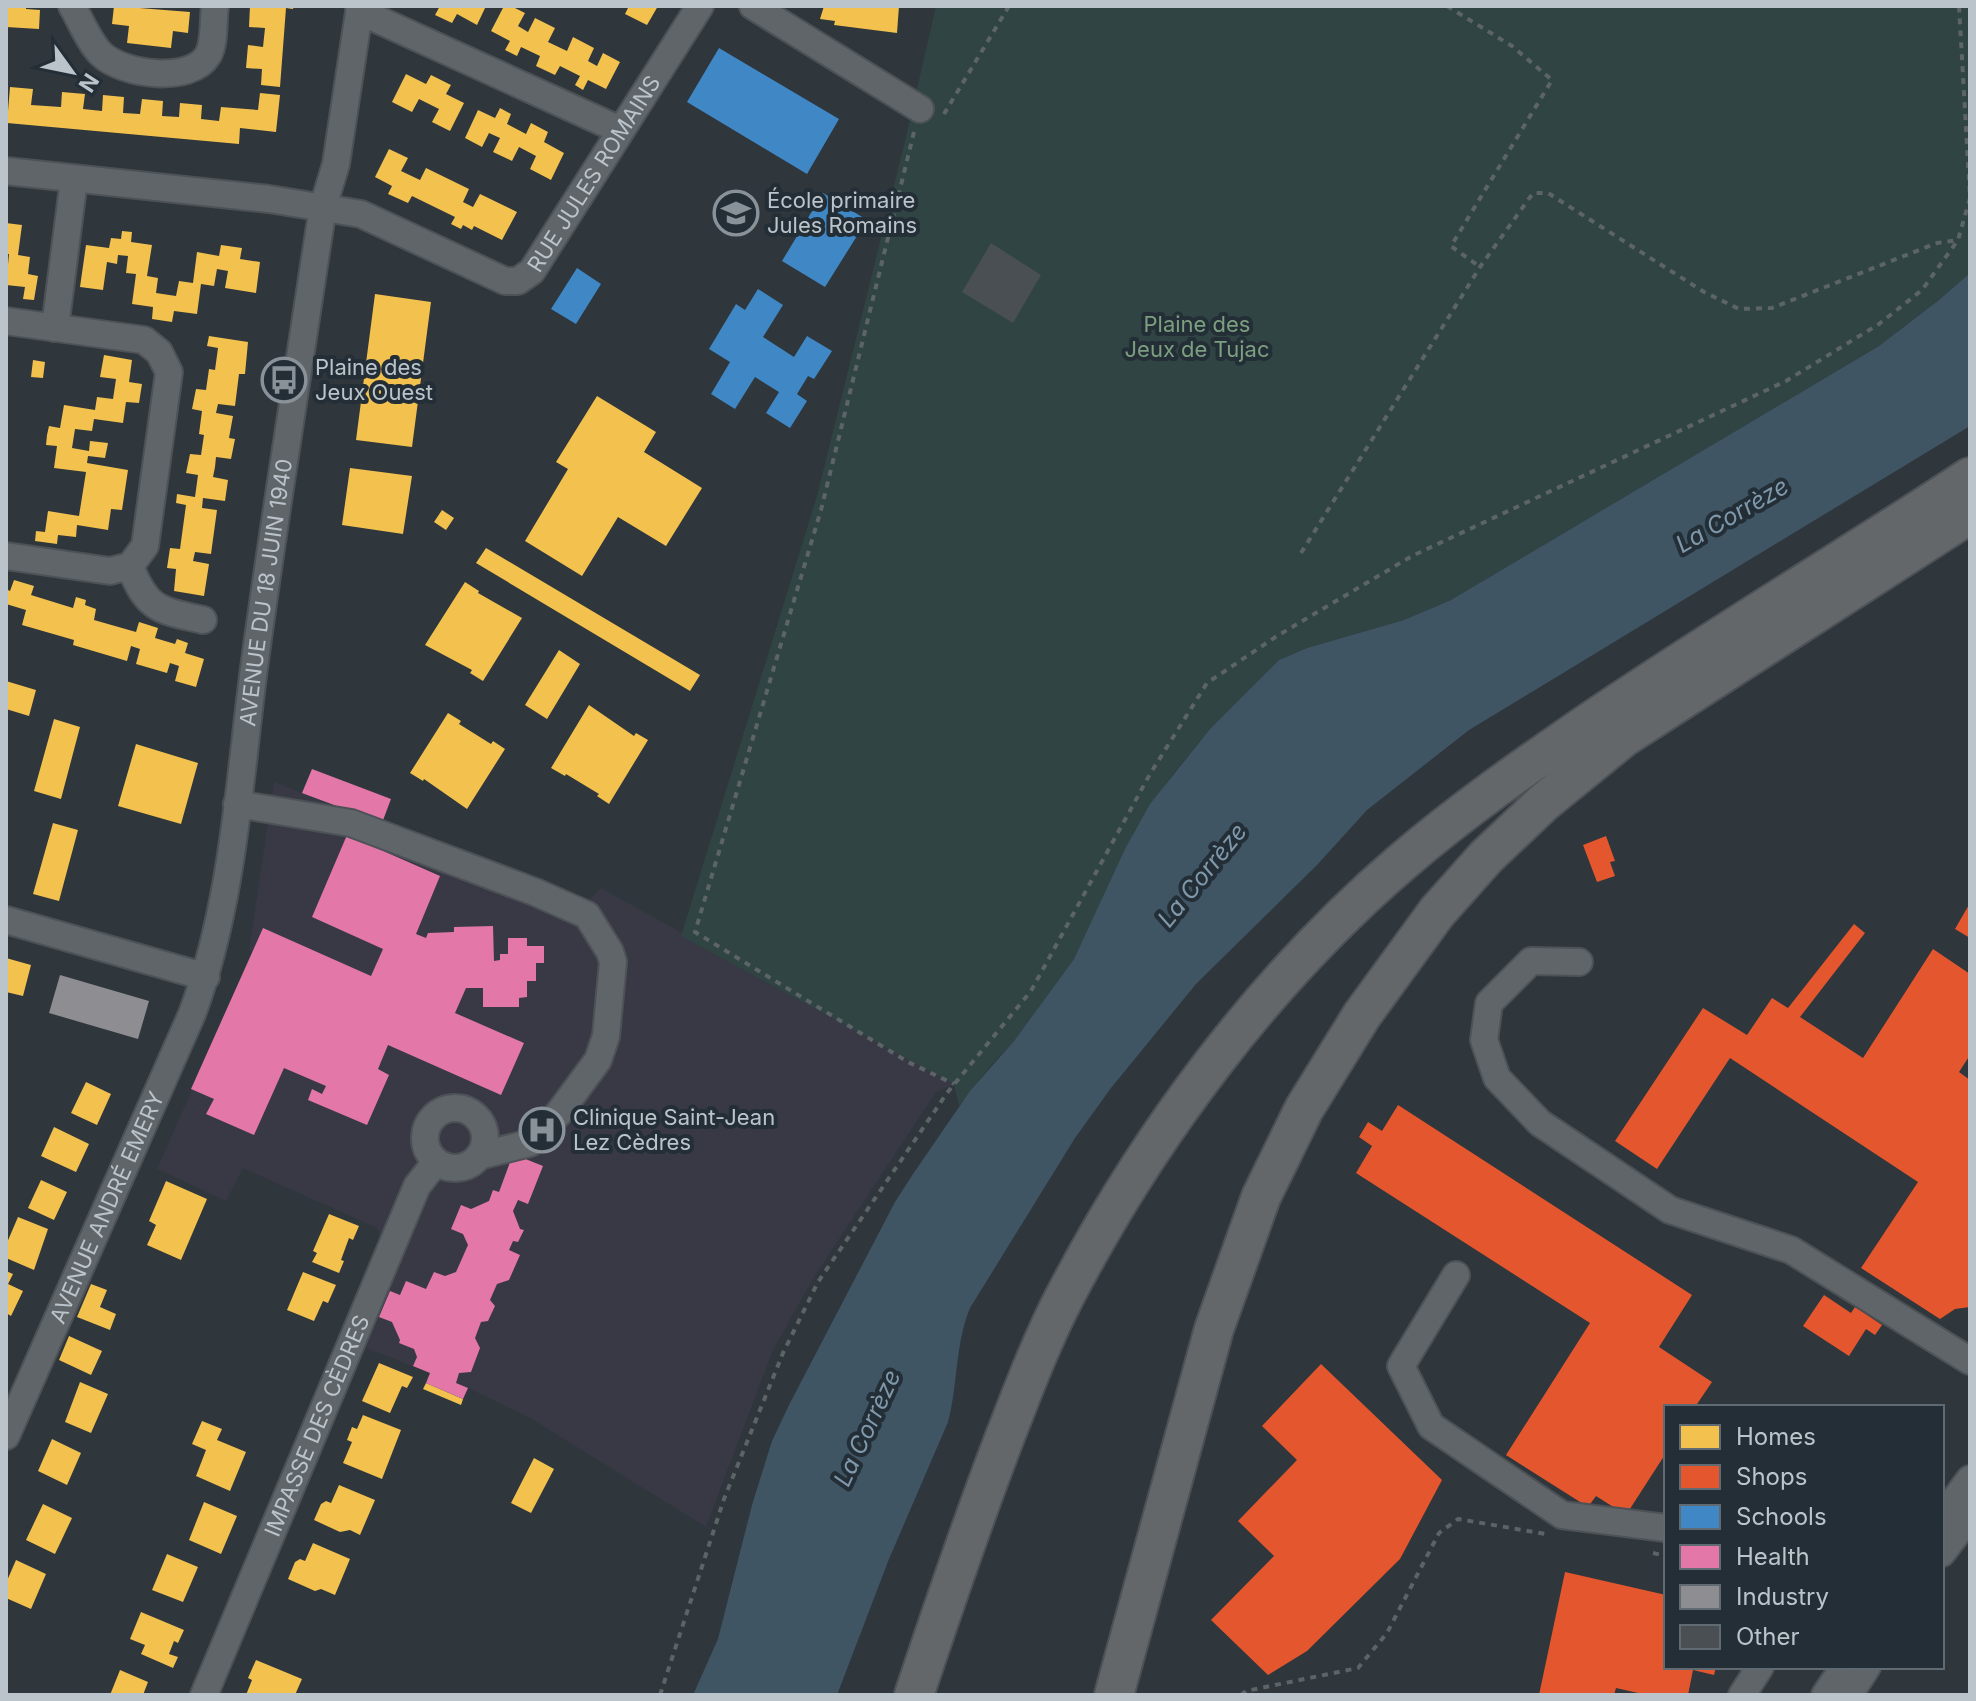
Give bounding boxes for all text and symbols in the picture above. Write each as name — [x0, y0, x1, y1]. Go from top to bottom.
north arrow — [32, 32, 112, 112]
text: N — [73, 69, 104, 97]
street label: RUE JULES ROMAINS — [522, 71, 666, 277]
place label: École primaire Jules Romains — [767, 187, 917, 238]
school or university icon: École primaire Jules Romains — [712, 189, 760, 237]
park label: Plaine des Jeux de Tujac — [1125, 311, 1269, 362]
place label: Plaine des Jeux Ouest — [315, 354, 433, 405]
bus stop icon: Plaine des Jeux Ouest — [260, 356, 308, 404]
street label: AVENUE DU 18 JUIN 1940 — [234, 457, 297, 728]
water label: La Corrèze — [1671, 471, 1793, 559]
water label: La Corrèze — [1151, 817, 1253, 933]
street label: AVENUE ANDRÉ EMERY — [44, 1087, 169, 1327]
place label: Clinique Saint-Jean Lez Cèdres — [573, 1104, 775, 1155]
hospital icon: Clinique Saint-Jean Lez Cèdres — [518, 1106, 566, 1154]
street label: IMPASSE DES CÈDRES — [259, 1311, 375, 1540]
water label: La Corrèze — [827, 1365, 907, 1491]
legend — [1664, 1405, 1944, 1669]
text: Homes — [1736, 1422, 1816, 1451]
text: Shops — [1736, 1462, 1807, 1491]
text: Schools — [1736, 1502, 1827, 1531]
text: Health — [1736, 1542, 1810, 1571]
text: Industry — [1736, 1582, 1829, 1611]
text: Other — [1736, 1622, 1799, 1651]

